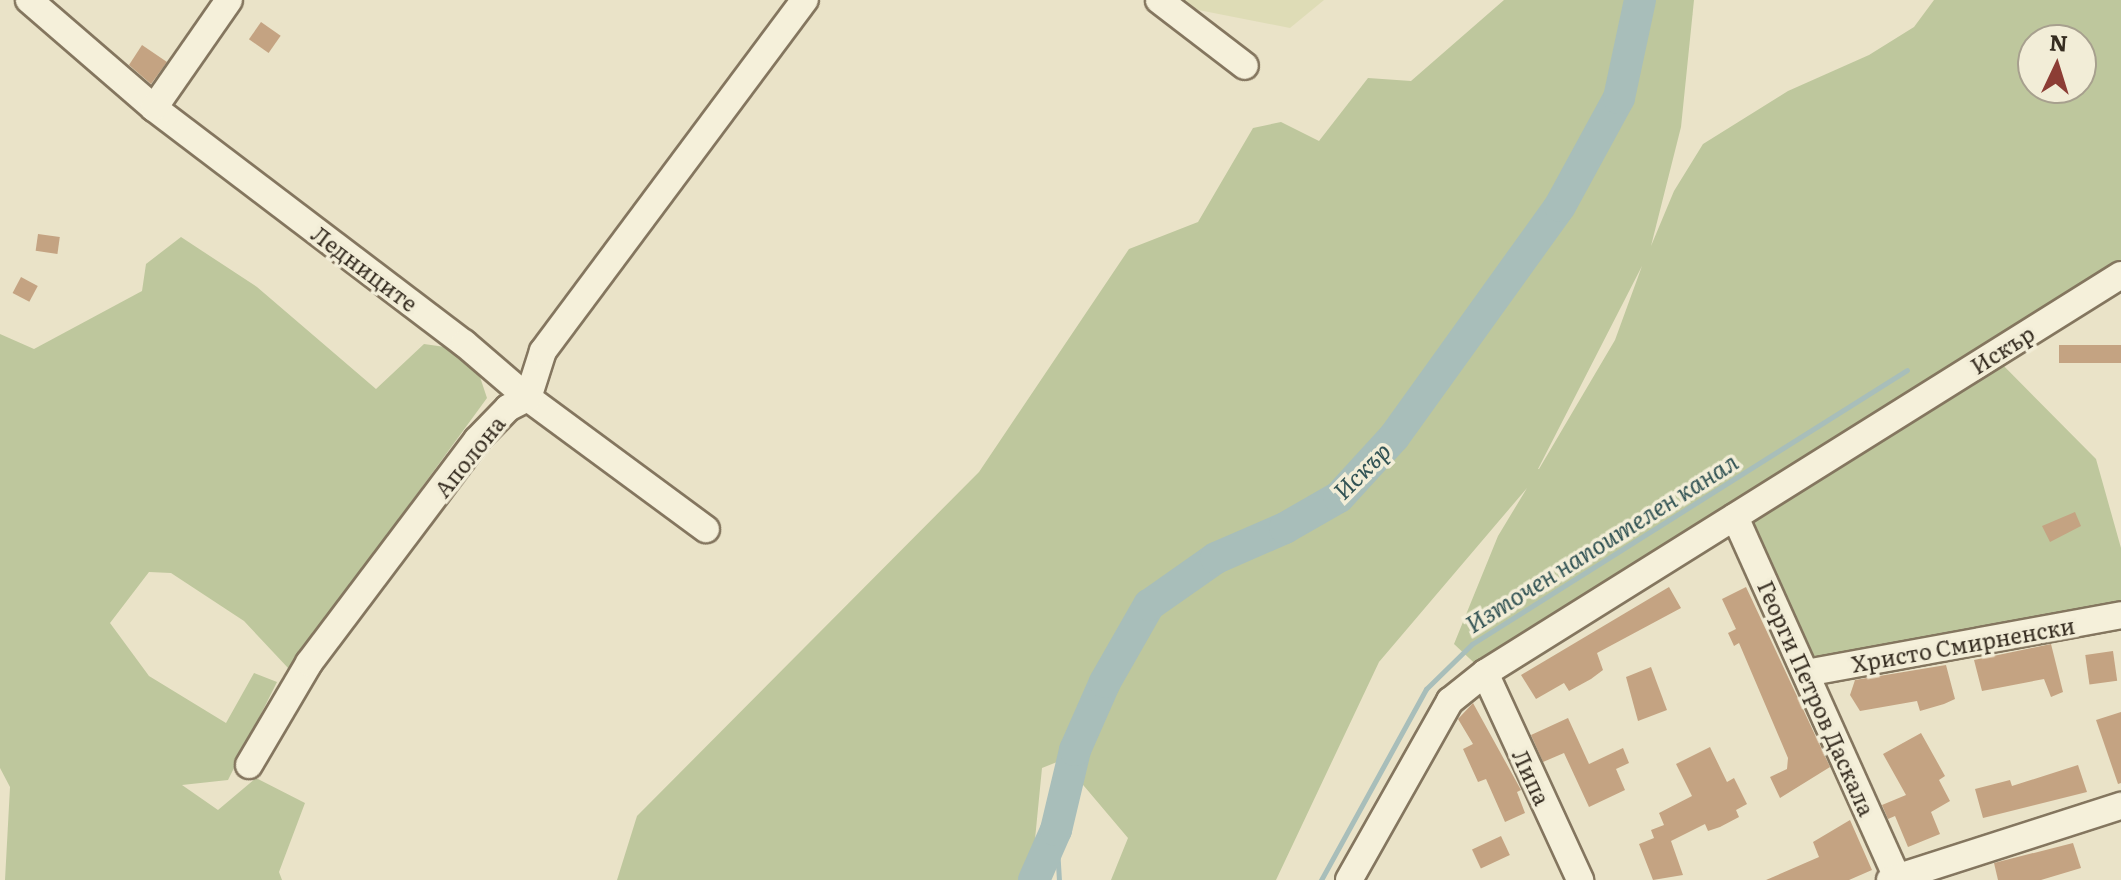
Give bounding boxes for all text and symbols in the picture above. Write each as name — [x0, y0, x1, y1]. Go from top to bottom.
north arrow — [2017, 24, 2097, 104]
text: N — [2048, 24, 2069, 59]
street label: Ледниците — [307, 220, 423, 316]
street label: Искър — [1965, 319, 2039, 379]
street label: Аполона — [428, 410, 510, 502]
water label: Искър — [1326, 435, 1396, 505]
water label: Източен напоителен канал — [1460, 446, 1742, 638]
street label: Георги Петров Даскала — [1753, 576, 1881, 820]
street label: Христо Смирненски — [1849, 611, 2077, 677]
street label: Липа — [1508, 745, 1556, 809]

